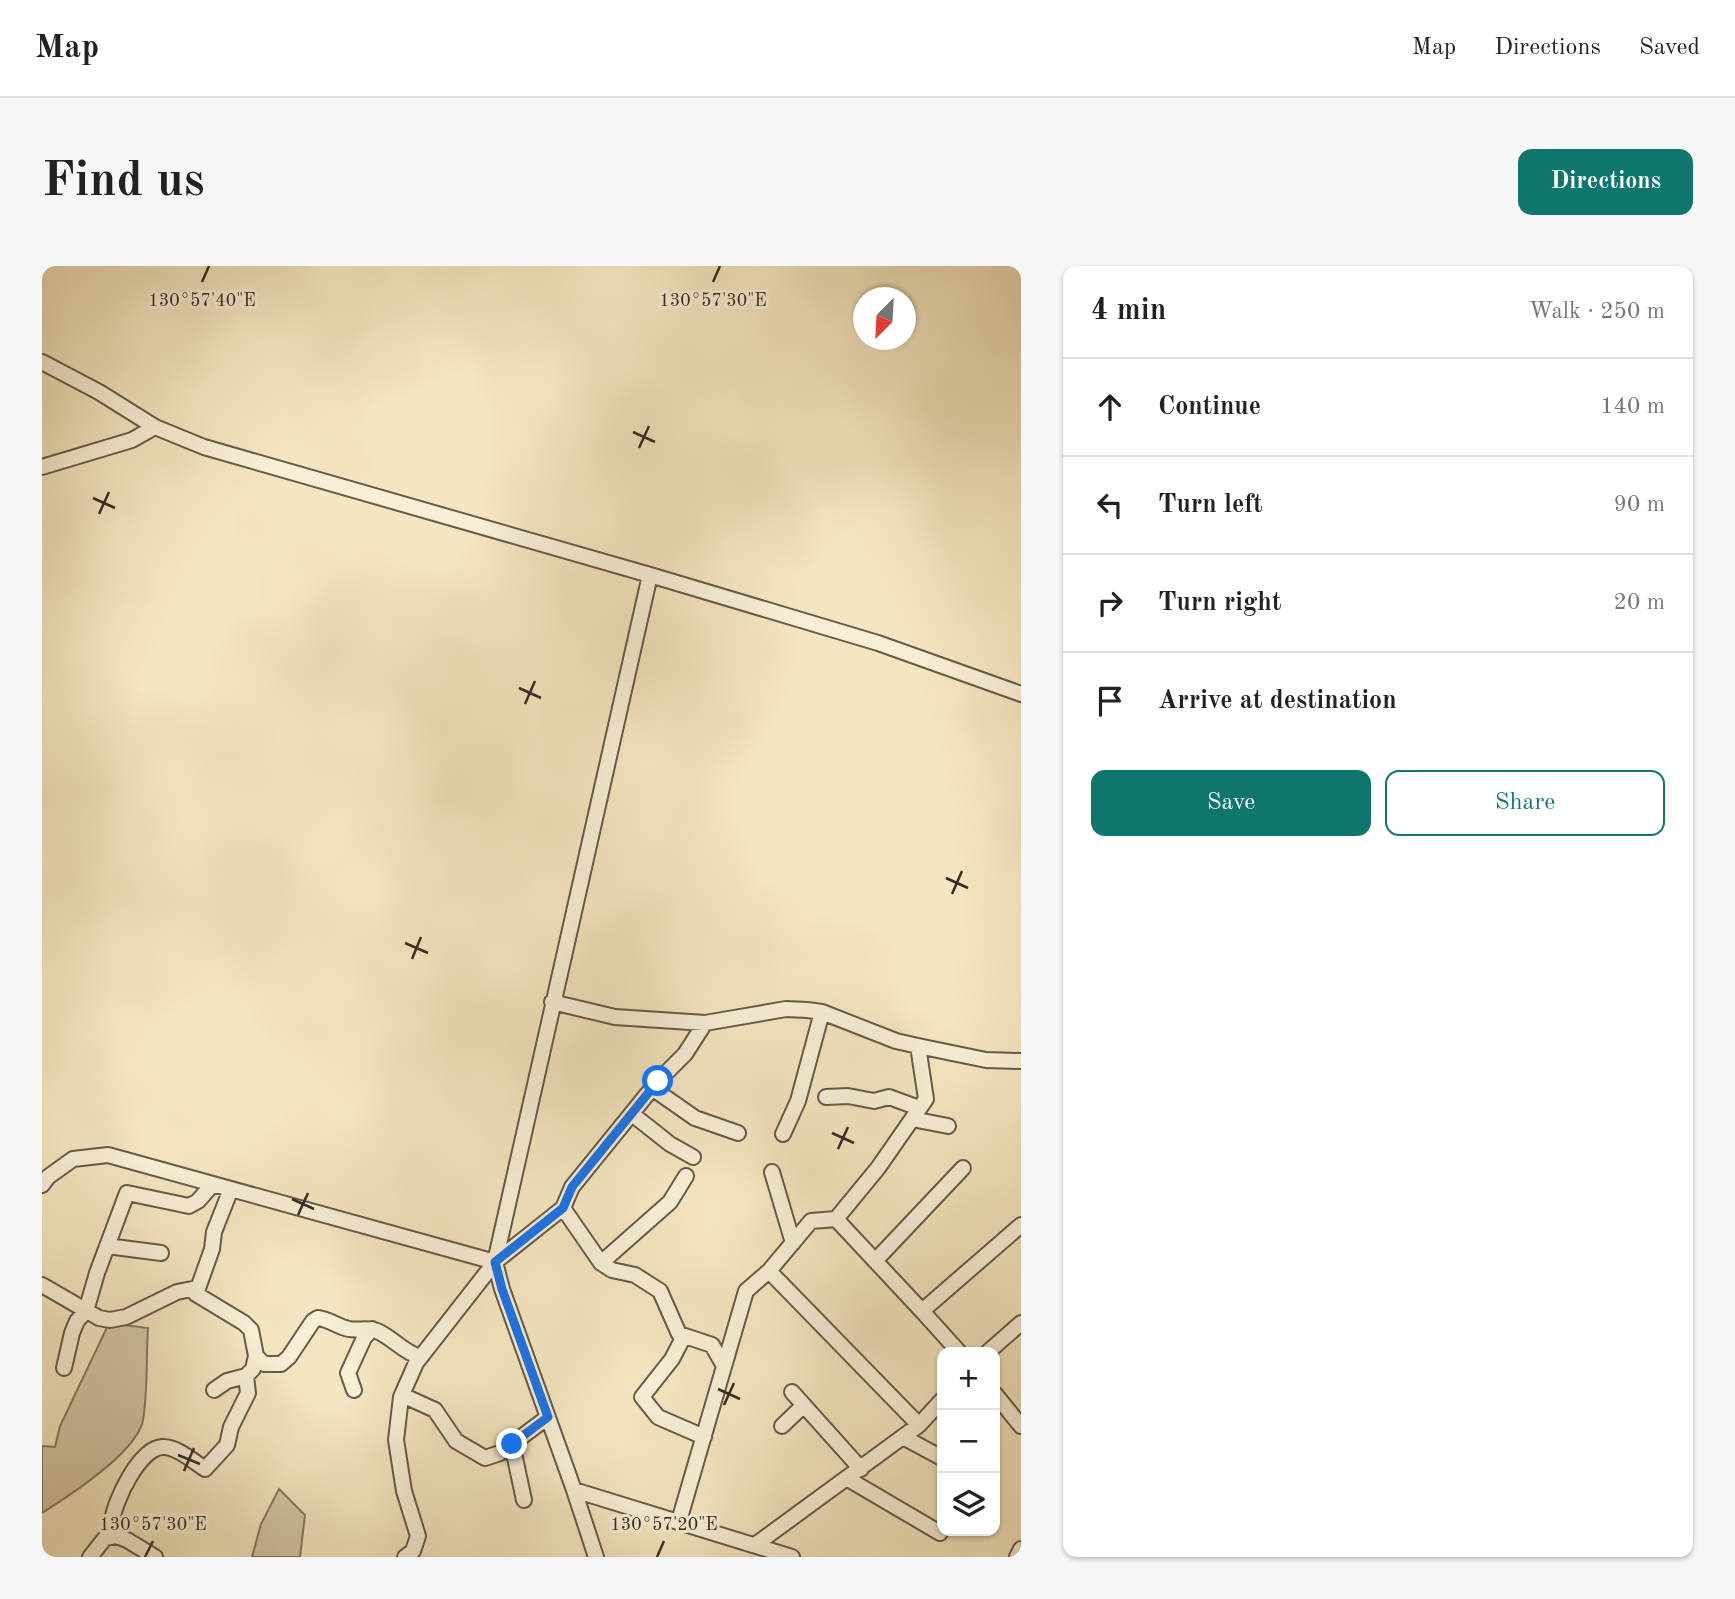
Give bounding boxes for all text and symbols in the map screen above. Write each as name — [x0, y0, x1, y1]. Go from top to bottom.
text: Map — [35, 32, 99, 65]
text: Map — [1412, 36, 1456, 60]
text: Directions — [1494, 36, 1601, 60]
text: Saved — [1639, 36, 1700, 60]
button: Directions — [1518, 149, 1693, 215]
text: Find us — [42, 158, 205, 207]
north arrow — [853, 287, 916, 350]
text: 130°57'40"E — [148, 292, 256, 310]
text: 130°57'30"E — [659, 292, 767, 310]
text: 4 min — [1091, 296, 1166, 326]
text: Walk · 250 m — [1529, 300, 1665, 323]
icon: ahead — [1091, 388, 1129, 426]
text: Continue — [1158, 394, 1261, 420]
text: 140 m — [1600, 395, 1665, 418]
icon: left — [1091, 486, 1129, 524]
text: Turn left — [1158, 492, 1263, 518]
text: 90 m — [1614, 493, 1665, 516]
icon: right — [1091, 584, 1129, 622]
text: Turn right — [1158, 590, 1281, 616]
text: 20 m — [1614, 591, 1665, 614]
icon: arrive — [1091, 682, 1129, 720]
text: Arrive at destination — [1158, 688, 1397, 714]
button: Save — [1091, 770, 1371, 836]
button: Share — [1385, 770, 1665, 836]
route start — [642, 1065, 673, 1096]
map controls — [937, 1347, 1000, 1536]
button: + — [937, 1347, 1000, 1410]
button: − — [937, 1410, 1000, 1473]
route end — [496, 1428, 527, 1459]
button: layers — [937, 1473, 1000, 1536]
text: 130°57'30"E — [99, 1516, 207, 1534]
text: 130°57'20"E — [610, 1516, 718, 1534]

